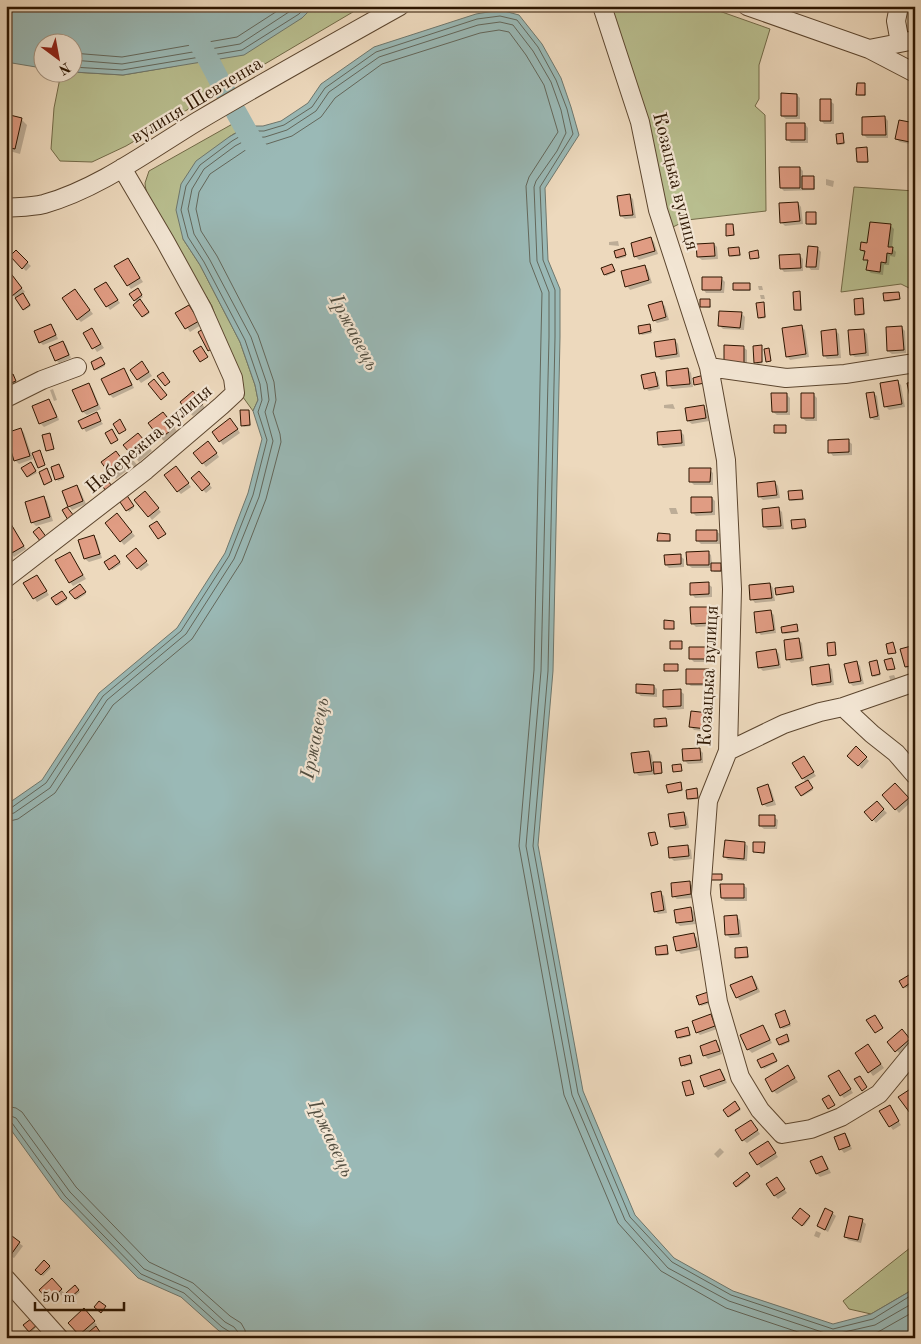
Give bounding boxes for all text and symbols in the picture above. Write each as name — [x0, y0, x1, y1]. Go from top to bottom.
north arrow — [32, 32, 82, 82]
street label: вулиця Шевченка — [128, 54, 267, 148]
text: N — [56, 59, 73, 77]
street label: Козацька вулиця — [648, 111, 701, 253]
water label: Іржавець — [324, 291, 382, 374]
street label: Набережна вулиця — [83, 382, 216, 498]
street label: Козацька вулиця — [696, 605, 723, 747]
water label: Іржавець — [298, 696, 334, 782]
water label: Іржавець — [303, 1096, 357, 1181]
scale bar — [35, 1279, 124, 1311]
text: 50 m — [42, 1291, 76, 1306]

